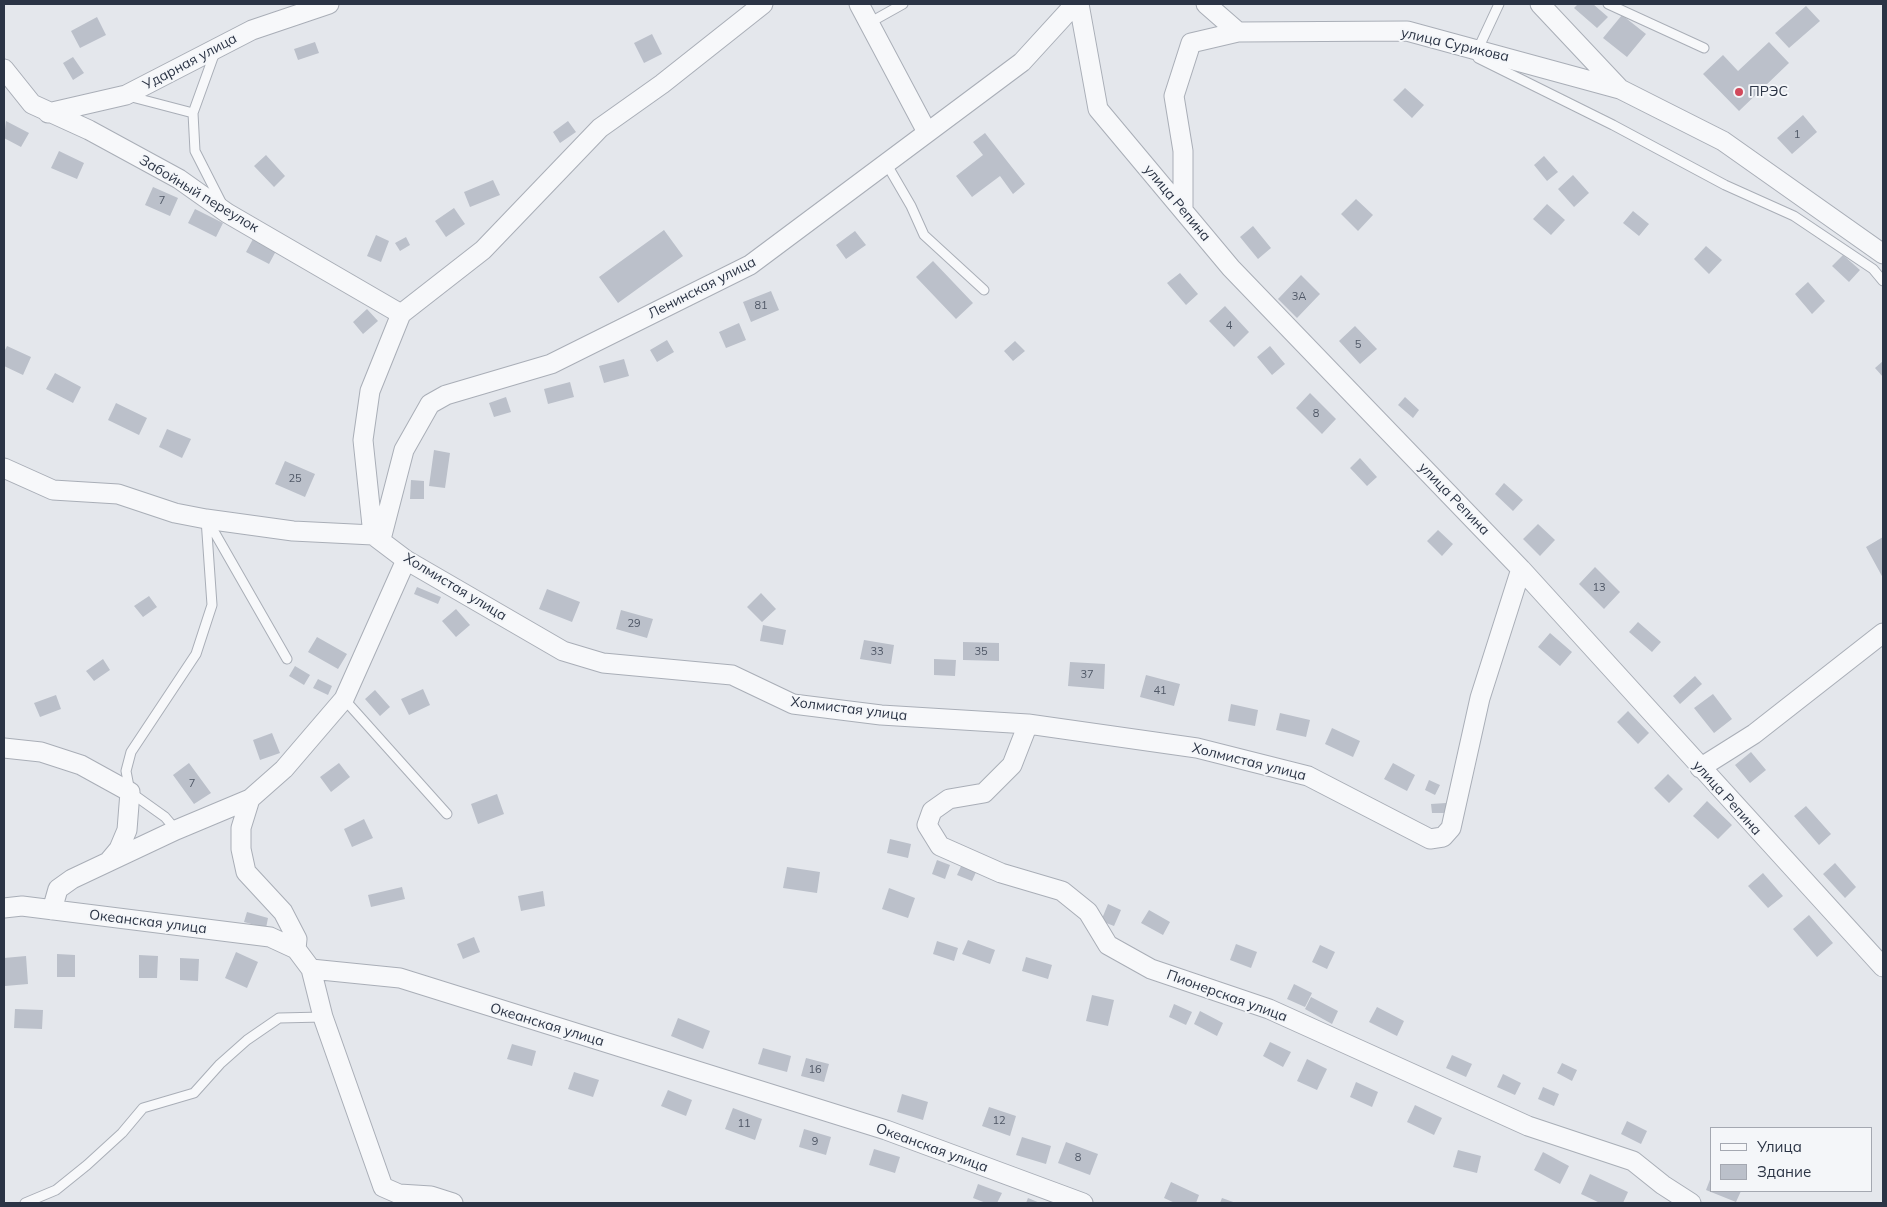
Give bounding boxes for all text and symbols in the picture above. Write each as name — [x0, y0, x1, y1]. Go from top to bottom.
street label: улица Сурикова — [1399, 24, 1511, 66]
street label: Ударная улица — [140, 30, 240, 94]
place label: ПРЭС — [1749, 84, 1788, 100]
marker: ПРЭС — [1733, 86, 1745, 98]
house number: 1 — [1794, 128, 1800, 142]
street label: Забойный переулок — [136, 152, 262, 236]
street label: улица Репина — [1140, 161, 1214, 245]
house number: 7 — [159, 194, 165, 208]
street label: Ленинская улица — [645, 254, 759, 322]
house number: 3А — [1292, 290, 1306, 304]
house number: 81 — [754, 299, 768, 313]
house number: 4 — [1226, 319, 1232, 333]
house number: 5 — [1355, 338, 1361, 352]
house number: 8 — [1313, 407, 1319, 421]
street label: улица Репина — [1415, 459, 1493, 539]
house number: 25 — [288, 472, 302, 486]
street label: Холмистая улица — [400, 550, 510, 624]
house number: 13 — [1592, 581, 1606, 595]
house number: 29 — [627, 617, 641, 631]
house number: 33 — [870, 645, 884, 659]
house number: 35 — [974, 645, 988, 659]
house number: 37 — [1080, 668, 1094, 682]
house number: 41 — [1153, 684, 1167, 698]
street label: Холмистая улица — [790, 694, 908, 724]
street label: Холмистая улица — [1190, 740, 1308, 784]
street label: улица Репина — [1689, 757, 1765, 839]
house number: 7 — [189, 777, 195, 791]
street label: Океанская улица — [88, 906, 208, 938]
street label: Пионерская улица — [1164, 966, 1290, 1026]
street label: Океанская улица — [488, 1000, 606, 1050]
house number: 16 — [808, 1063, 822, 1077]
house number: 12 — [992, 1114, 1006, 1128]
house number: 11 — [737, 1117, 751, 1131]
street label: Океанская улица — [874, 1120, 990, 1176]
legend — [1710, 1127, 1872, 1192]
house number: 9 — [812, 1135, 818, 1149]
text: Улица — [1757, 1137, 1802, 1156]
house number: 8 — [1075, 1151, 1081, 1165]
text: Здание — [1757, 1162, 1811, 1181]

